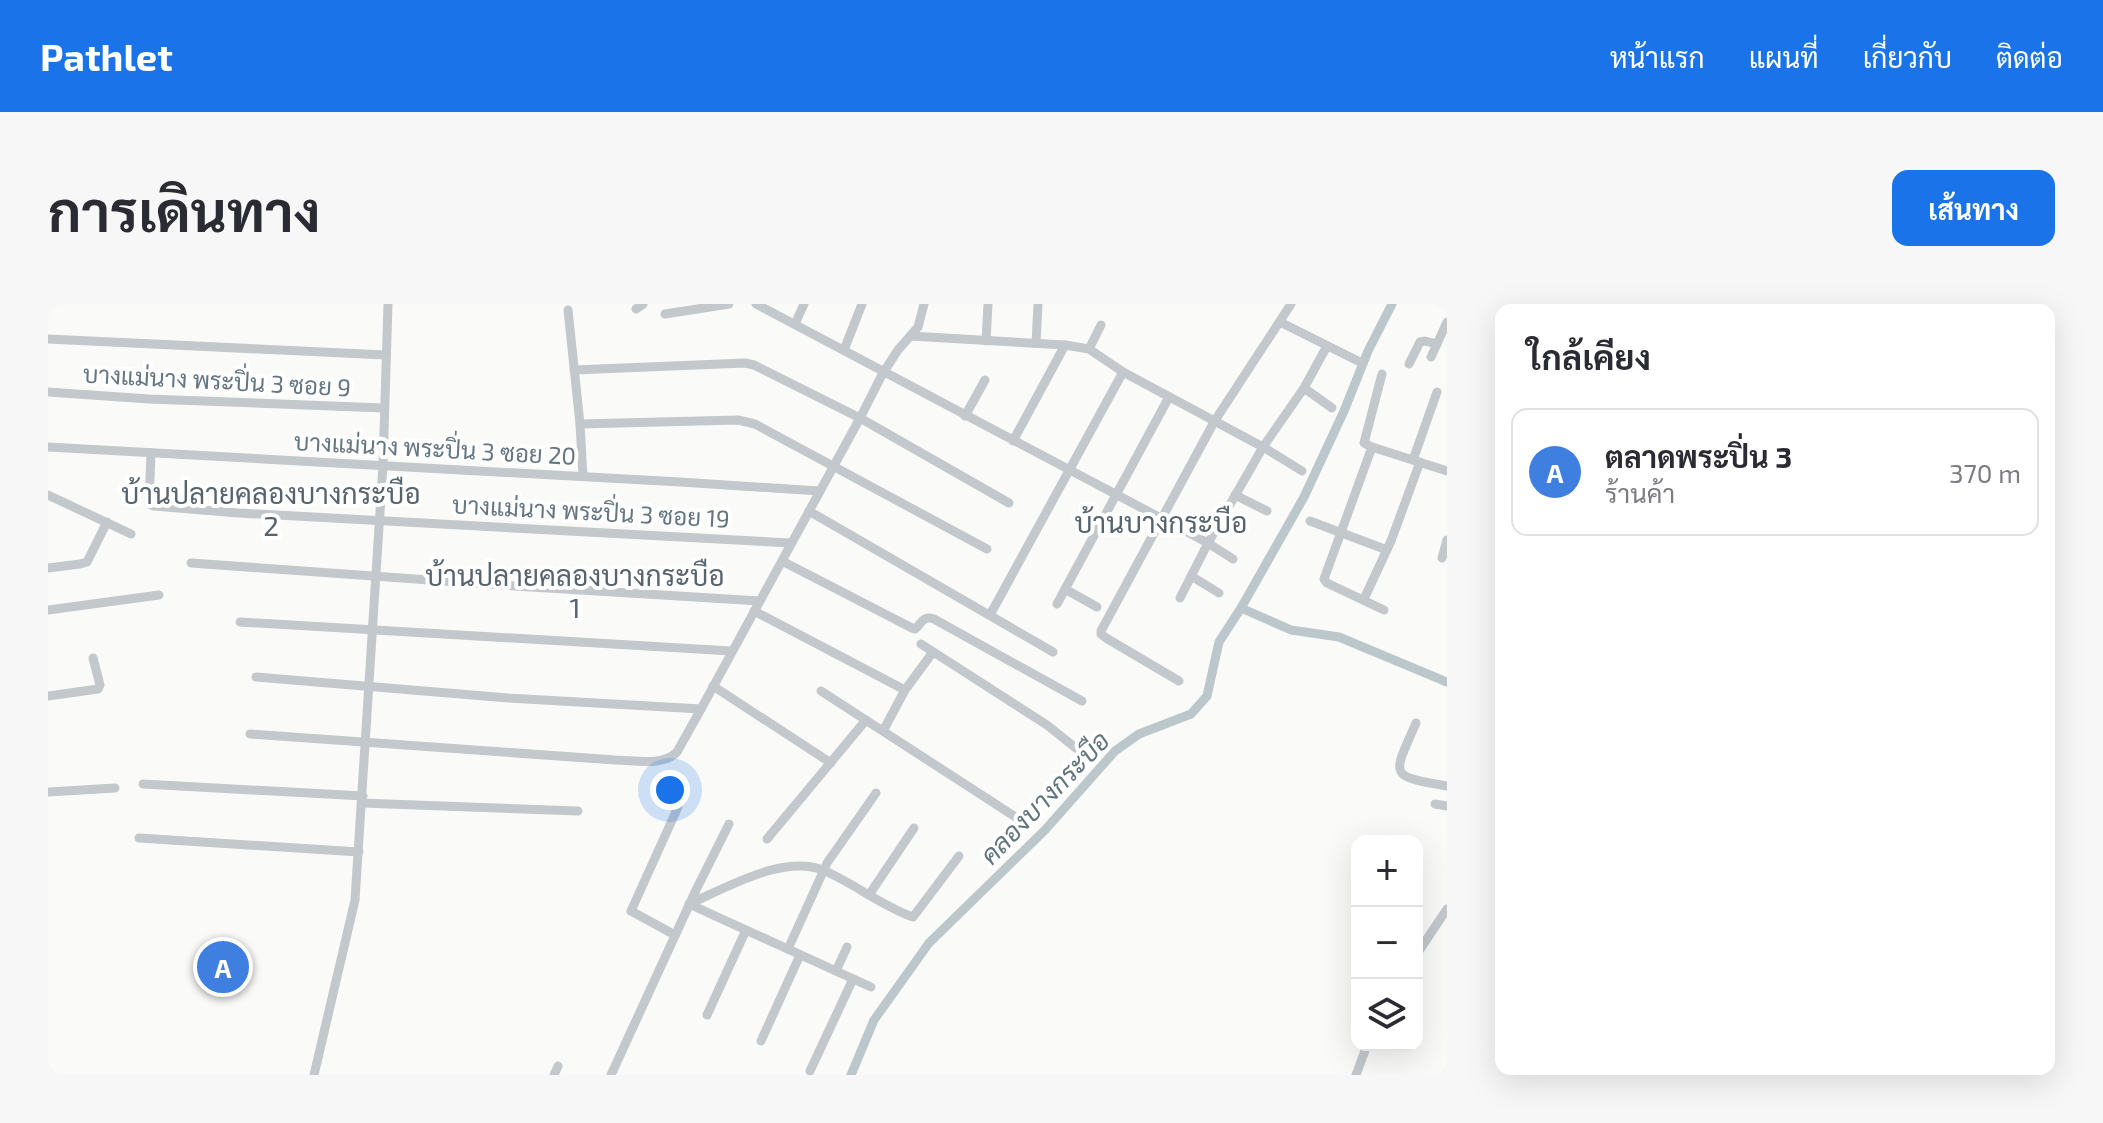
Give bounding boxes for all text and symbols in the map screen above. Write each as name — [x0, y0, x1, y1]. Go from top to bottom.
text: Pathlet — [40, 33, 173, 79]
text: หน้าแรก — [1610, 40, 1705, 74]
text: แผนที่ — [1749, 40, 1819, 74]
text: เกี่ยวกับ — [1863, 40, 1952, 74]
text: ติดต่อ — [1996, 40, 2063, 74]
button: เส้นทาง — [1892, 170, 2055, 246]
text: การเดินทาง — [48, 176, 320, 243]
text: ใกล้เคียง — [1527, 336, 1651, 377]
street label: บางแม่นาง พระปิ่น 3 ซอย 9 — [82, 355, 352, 402]
street label: บางแม่นาง พระปิ่น 3 ซอย 20 — [293, 422, 577, 470]
text: ตลาดพระปิ่น 3 — [1605, 438, 1792, 474]
text: A — [1547, 457, 1563, 488]
text: 370 m — [1949, 457, 2021, 488]
district label: บ้านปลายคลองบางกระบือ 2 — [121, 476, 421, 542]
text: ร้านค้า — [1605, 477, 1675, 508]
street label: บางแม่นาง พระปิ่น 3 ซอย 19 — [452, 485, 731, 533]
district label: บ้านบางกระบือ — [1075, 505, 1247, 539]
district label: บ้านปลายคลองบางกระบือ 1 — [425, 558, 725, 624]
water label: คลองบางกระบือ — [973, 724, 1115, 870]
your location — [650, 770, 690, 810]
map controls — [1351, 835, 1423, 1051]
button: + — [1351, 835, 1423, 907]
button: − — [1351, 907, 1423, 979]
pin: A — [197, 937, 249, 997]
button: layers — [1351, 979, 1423, 1051]

